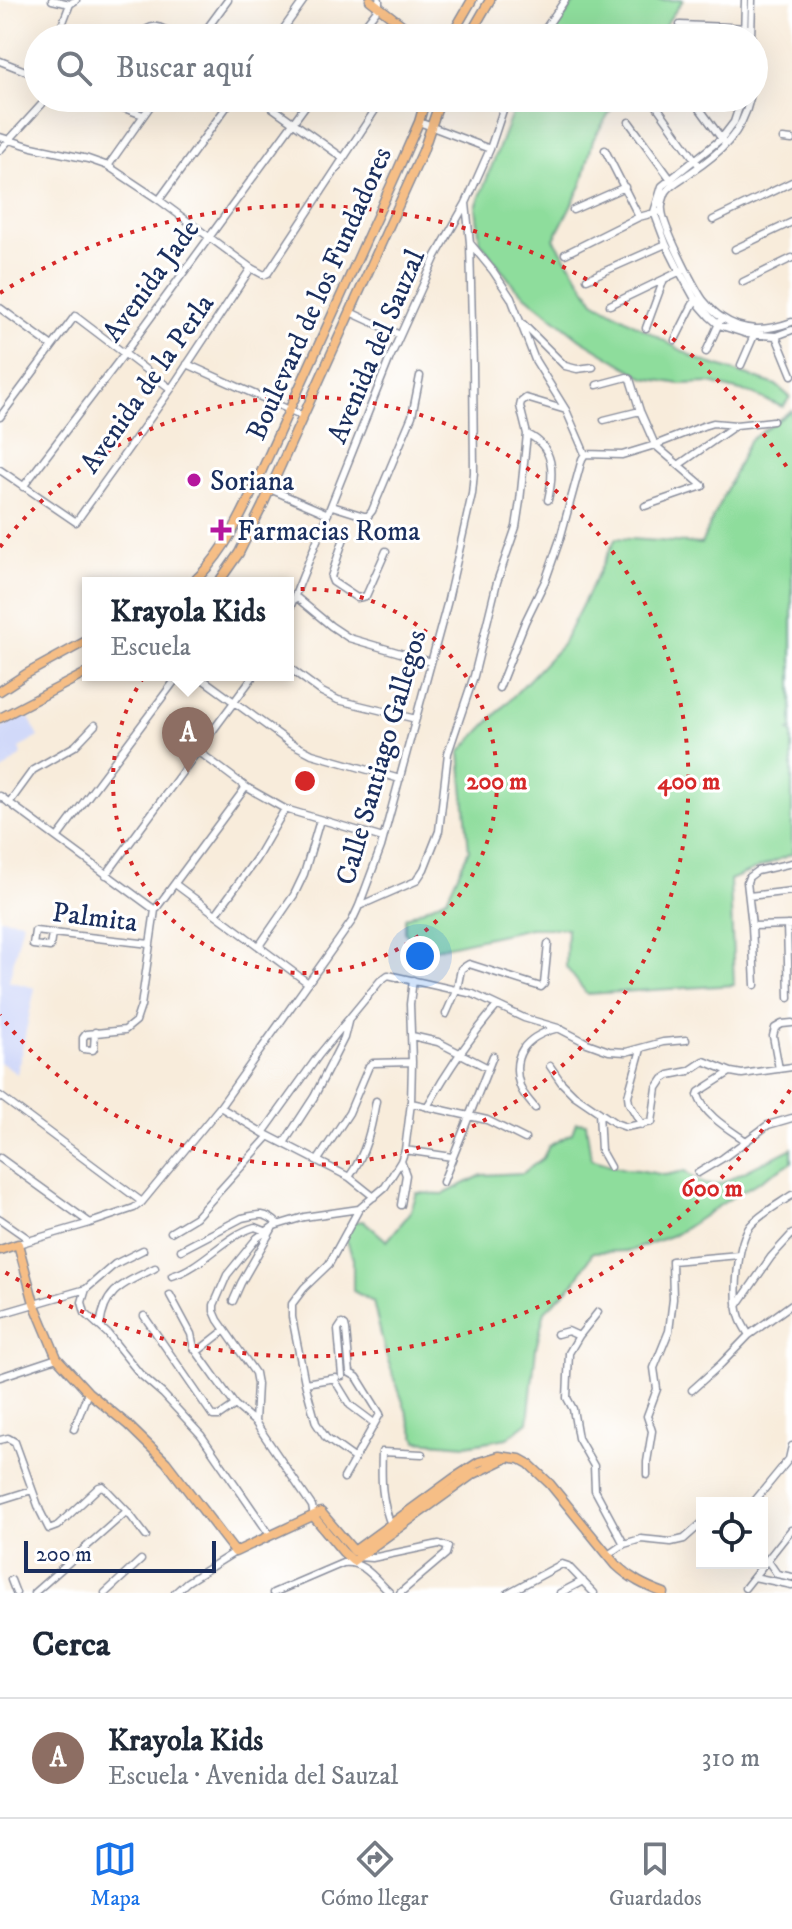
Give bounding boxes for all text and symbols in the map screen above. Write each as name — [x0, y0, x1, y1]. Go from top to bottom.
search box — [24, 24, 768, 112]
icon: search — [52, 46, 96, 90]
text: Buscar aquí — [116, 50, 253, 87]
street label: Boulevard de los Fundadores — [239, 142, 400, 446]
street label: Avenida Jade — [95, 213, 207, 349]
street label: Avenida del Sauzal — [320, 244, 433, 449]
street label: Avenida de la Perla — [72, 287, 222, 480]
place label: Soriana — [210, 464, 294, 499]
marker: Soriana — [185, 471, 203, 489]
place label: Farmacias Roma — [237, 514, 420, 549]
marker: Farmacias Roma — [212, 521, 230, 539]
popup — [82, 577, 294, 681]
text: Krayola Kids — [110, 594, 266, 631]
street label: Calle Santiago Gallegos — [328, 626, 435, 889]
text: Escuela — [110, 631, 191, 664]
pin: A — [162, 707, 214, 773]
centre of rings — [291, 767, 319, 795]
text: 200 m — [467, 767, 527, 797]
text: 400 m — [658, 767, 720, 797]
street label: Palmita — [50, 895, 140, 940]
your location — [400, 936, 440, 976]
text: 600 m — [681, 1174, 743, 1204]
map controls — [696, 1497, 768, 1569]
button: locate — [696, 1497, 768, 1569]
scale bar — [24, 1537, 216, 1573]
text: 200 m — [36, 1541, 92, 1568]
text: Cerca — [32, 1624, 110, 1666]
text: Krayola Kids — [108, 1723, 263, 1760]
text: A — [50, 1742, 66, 1775]
text: 310 m — [702, 1742, 760, 1775]
text: Escuela · Avenida del Sauzal — [108, 1760, 398, 1793]
tab: Mapa — [90, 1837, 140, 1912]
tab: Cómo llegar — [321, 1837, 428, 1912]
tab: Guardados — [609, 1837, 702, 1912]

